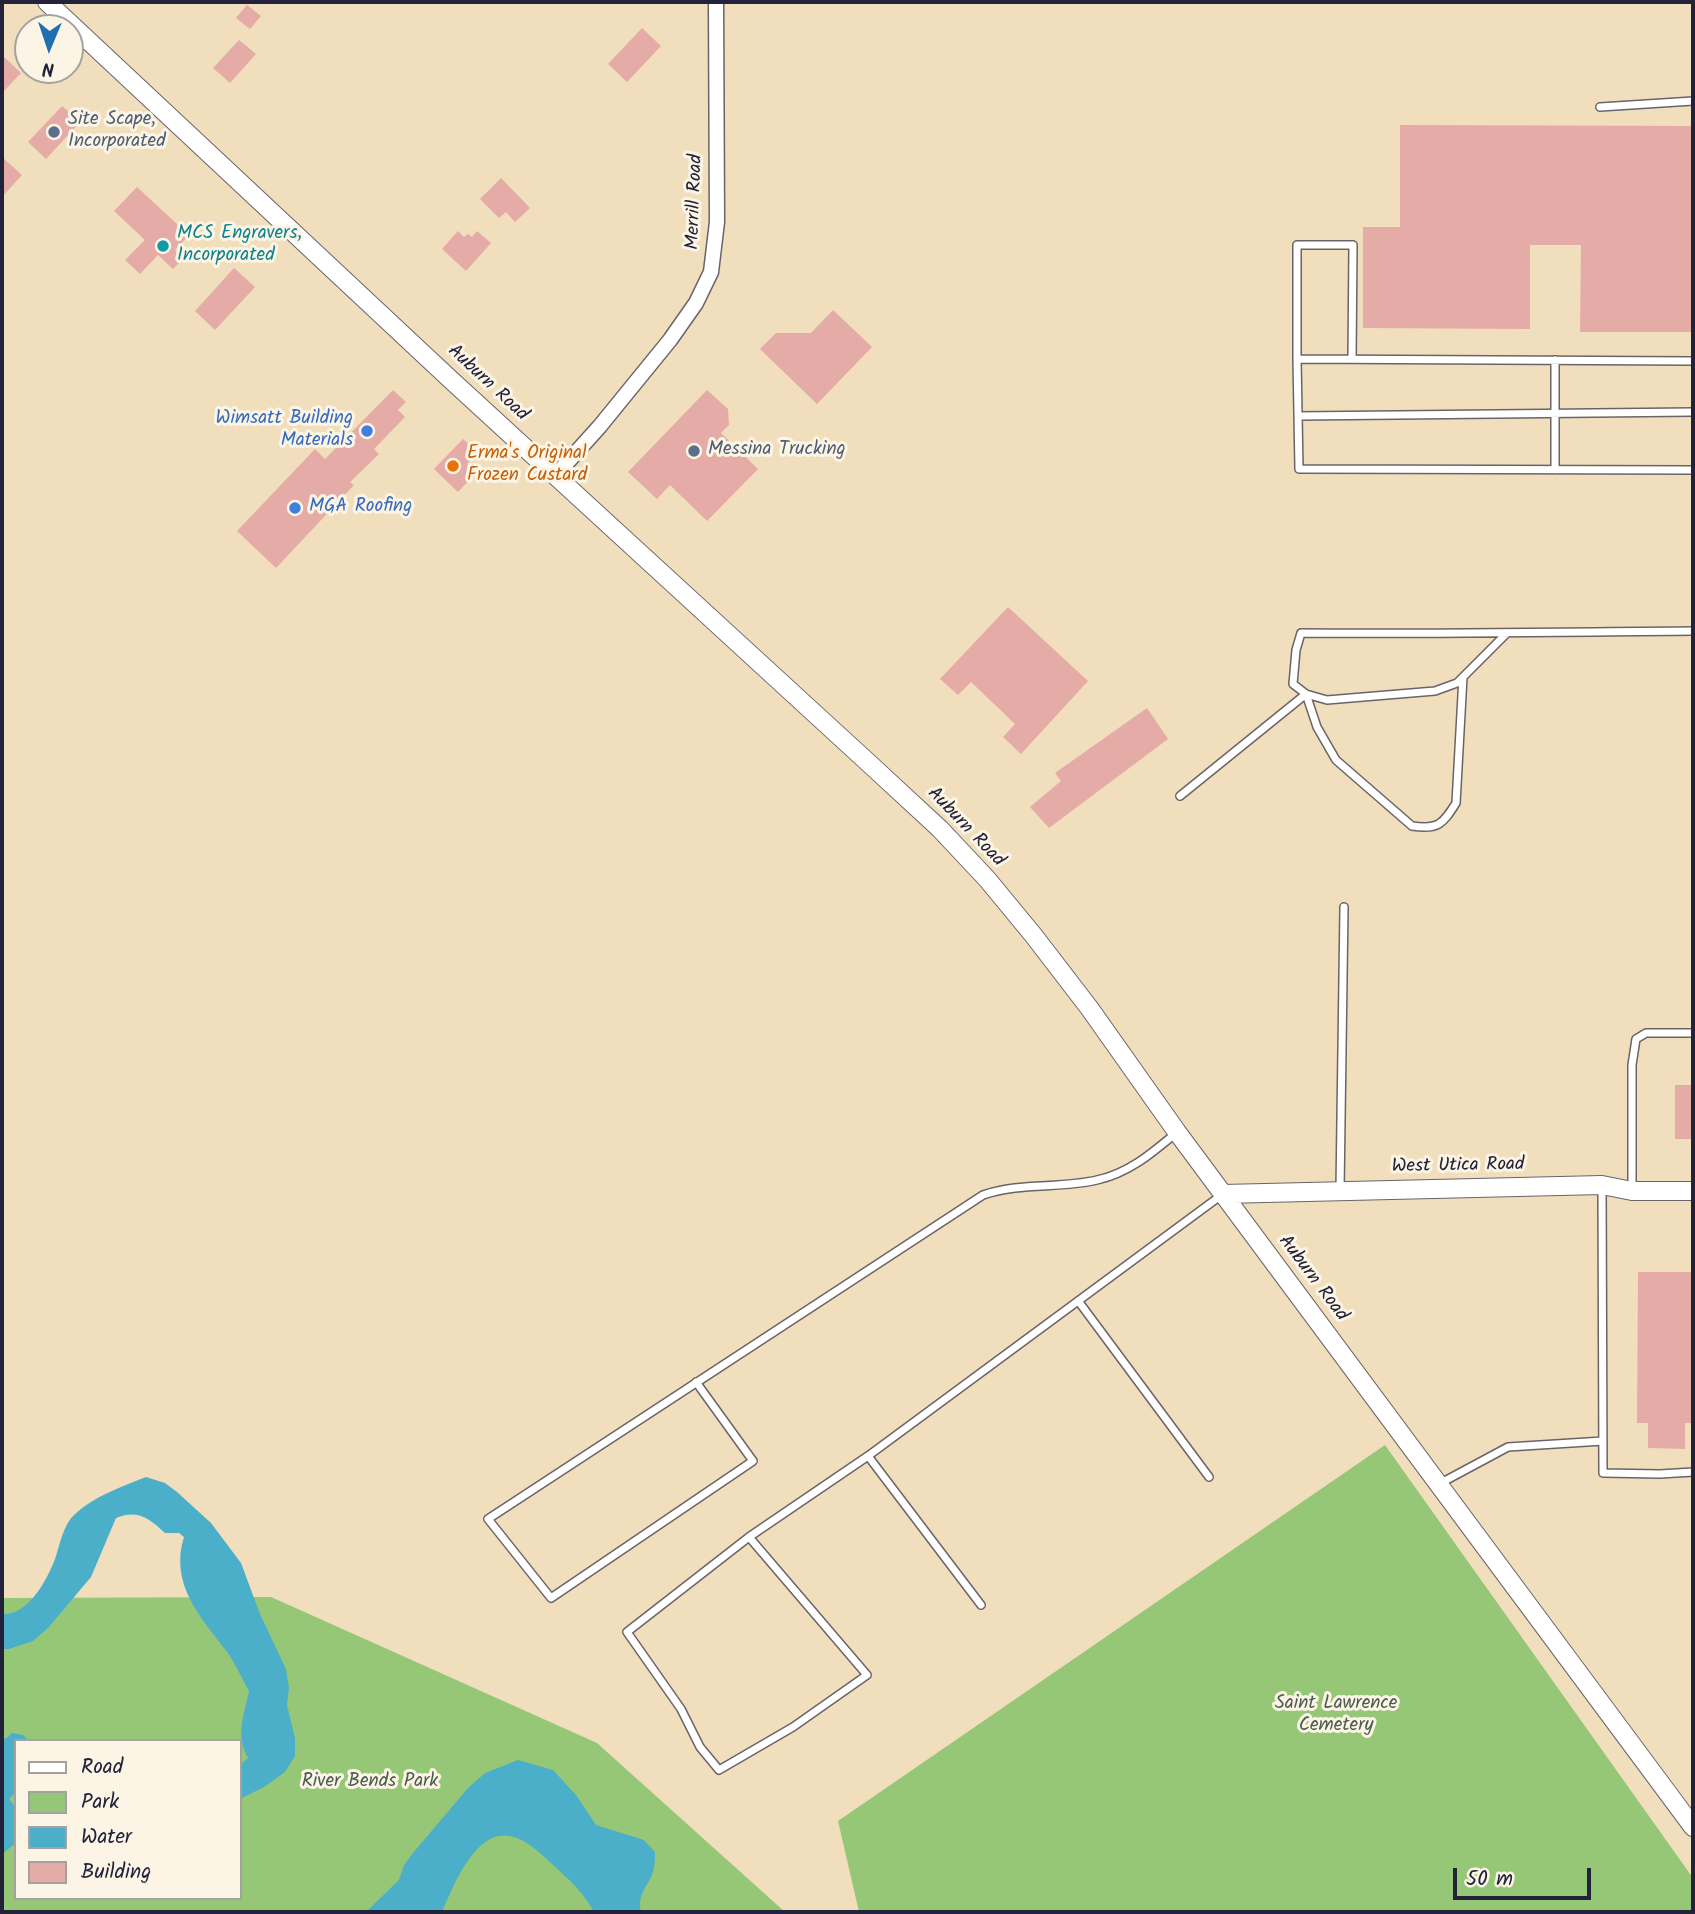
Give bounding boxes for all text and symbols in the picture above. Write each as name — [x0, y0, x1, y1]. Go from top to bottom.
north arrow — [14, 14, 84, 84]
text: N — [42, 53, 55, 83]
place label: Site Scape, Incorporated — [68, 110, 166, 154]
marker: Site Scape, Incorporated — [46, 124, 62, 140]
street label: Merrill Road — [683, 154, 709, 250]
place label: MCS Engravers, Incorporated — [177, 224, 302, 268]
marker: MCS Engravers, Incorporated — [155, 238, 171, 254]
street label: Auburn Road — [442, 341, 532, 427]
place label: Wimsatt Building Materials — [216, 409, 353, 453]
marker: Wimsatt Building Materials — [359, 423, 375, 439]
place label: Messina Trucking — [708, 440, 846, 462]
marker: Messina Trucking — [686, 443, 702, 459]
place label: Erma's Original Frozen Custard — [467, 444, 587, 488]
marker: Erma's Original Frozen Custard — [445, 458, 461, 474]
place label: MGA Roofing — [309, 497, 412, 519]
marker: MGA Roofing — [287, 500, 303, 516]
street label: Auburn Road — [921, 783, 1009, 873]
street label: West Utica Road — [1391, 1154, 1525, 1180]
street label: Auburn Road — [1272, 1231, 1352, 1327]
park label: Saint Lawrence Cemetery — [1275, 1694, 1397, 1738]
legend — [14, 1739, 242, 1900]
text: Road — [81, 1751, 123, 1784]
park label: River Bends Park — [302, 1772, 438, 1794]
text: Park — [81, 1786, 119, 1819]
text: Water — [81, 1821, 132, 1854]
scale bar — [1457, 1854, 1595, 1898]
text: Building — [81, 1856, 151, 1889]
text: 50 m — [1466, 1863, 1513, 1896]

